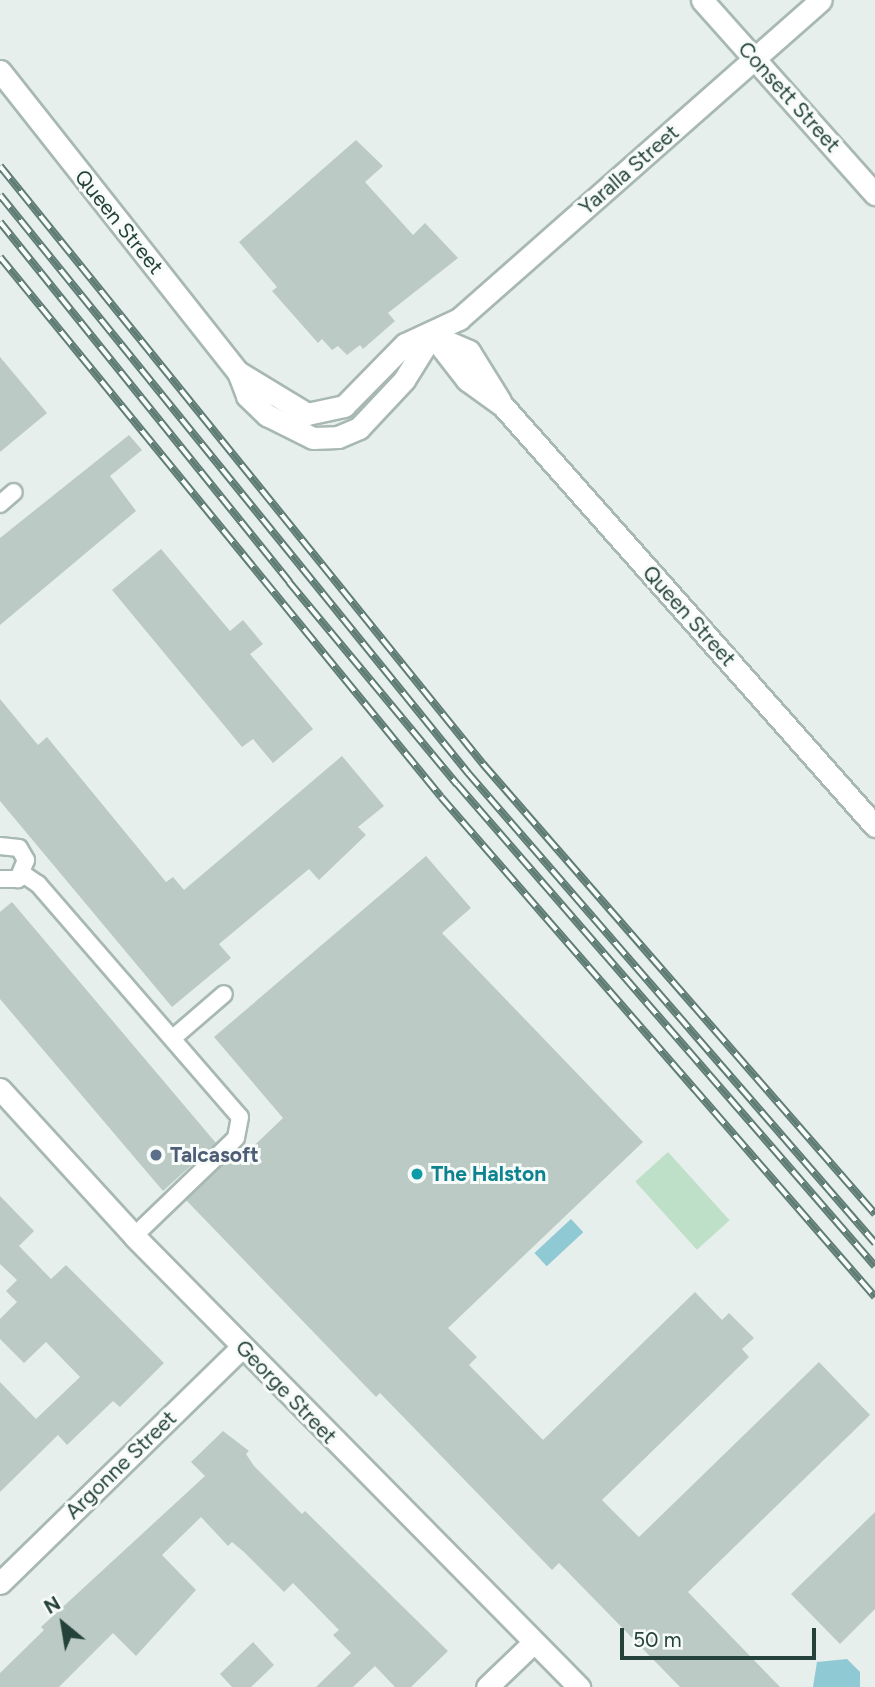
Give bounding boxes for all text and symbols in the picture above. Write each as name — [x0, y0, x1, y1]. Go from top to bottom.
street label: Consett Street — [733, 36, 845, 158]
street label: Yaralla Street — [574, 120, 684, 220]
street label: Queen Street — [69, 165, 169, 279]
street label: Queen Street — [637, 560, 741, 672]
place label: Talcasoft — [170, 1142, 259, 1168]
marker: Talcasoft — [148, 1147, 164, 1163]
place label: The Halston — [431, 1161, 546, 1187]
marker: The Halston — [409, 1166, 425, 1182]
street label: George Street — [230, 1335, 342, 1449]
street label: Argonne Street — [60, 1406, 182, 1524]
north arrow — [28, 1589, 98, 1659]
text: N — [40, 1592, 64, 1619]
scale bar — [623, 1614, 819, 1658]
text: 50 m — [633, 1627, 682, 1652]

